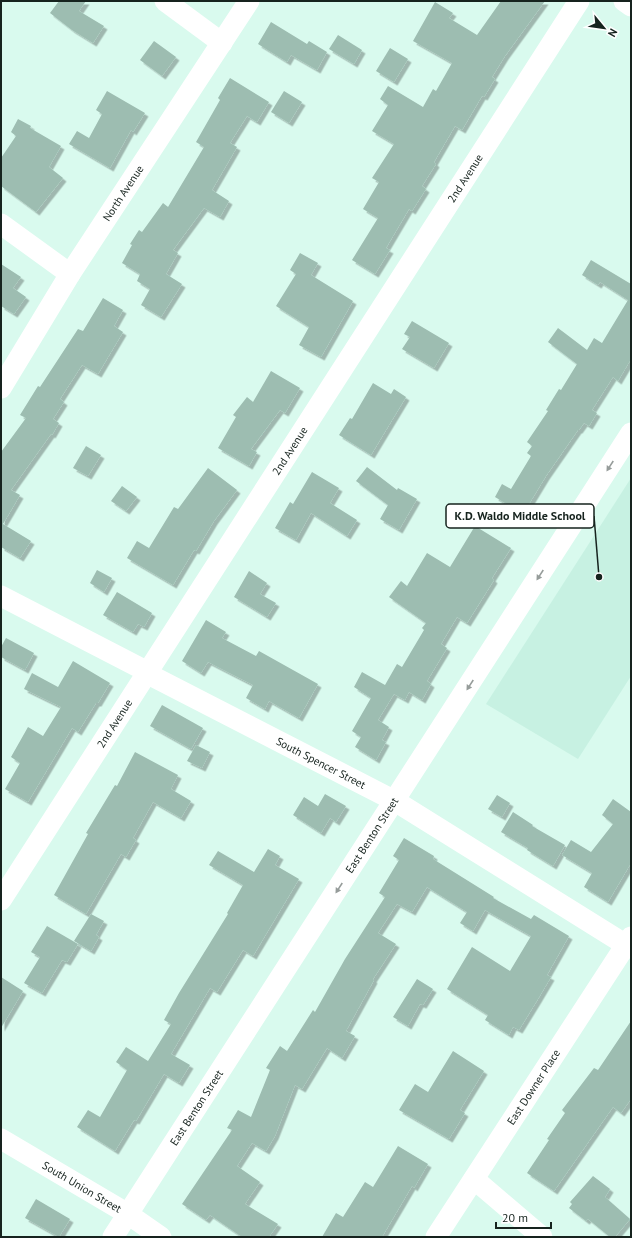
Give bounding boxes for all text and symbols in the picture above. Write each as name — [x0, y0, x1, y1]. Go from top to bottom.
north arrow — [584, 8, 624, 48]
text: N — [605, 26, 621, 39]
street label: 2nd Avenue — [444, 151, 486, 205]
street label: North Avenue — [100, 162, 147, 224]
street label: 2nd Avenue — [269, 424, 311, 478]
one-way arrow — [606, 461, 614, 471]
callout: K.D. Waldo Middle School — [446, 504, 594, 528]
text: K.D. Waldo Middle School — [455, 508, 586, 523]
one-way arrow — [536, 570, 544, 581]
one-way arrow — [466, 679, 473, 691]
street label: 2nd Avenue — [94, 696, 136, 750]
street label: South Spencer Street — [274, 734, 368, 792]
street label: East Benton Street — [342, 794, 402, 876]
one-way arrow — [335, 883, 342, 894]
street label: East Downer Place — [504, 1046, 563, 1127]
street label: East Benton Street — [167, 1067, 226, 1148]
street label: South Union Street — [40, 1158, 124, 1216]
scale bar — [496, 1204, 551, 1230]
text: 20 m — [502, 1210, 528, 1225]

